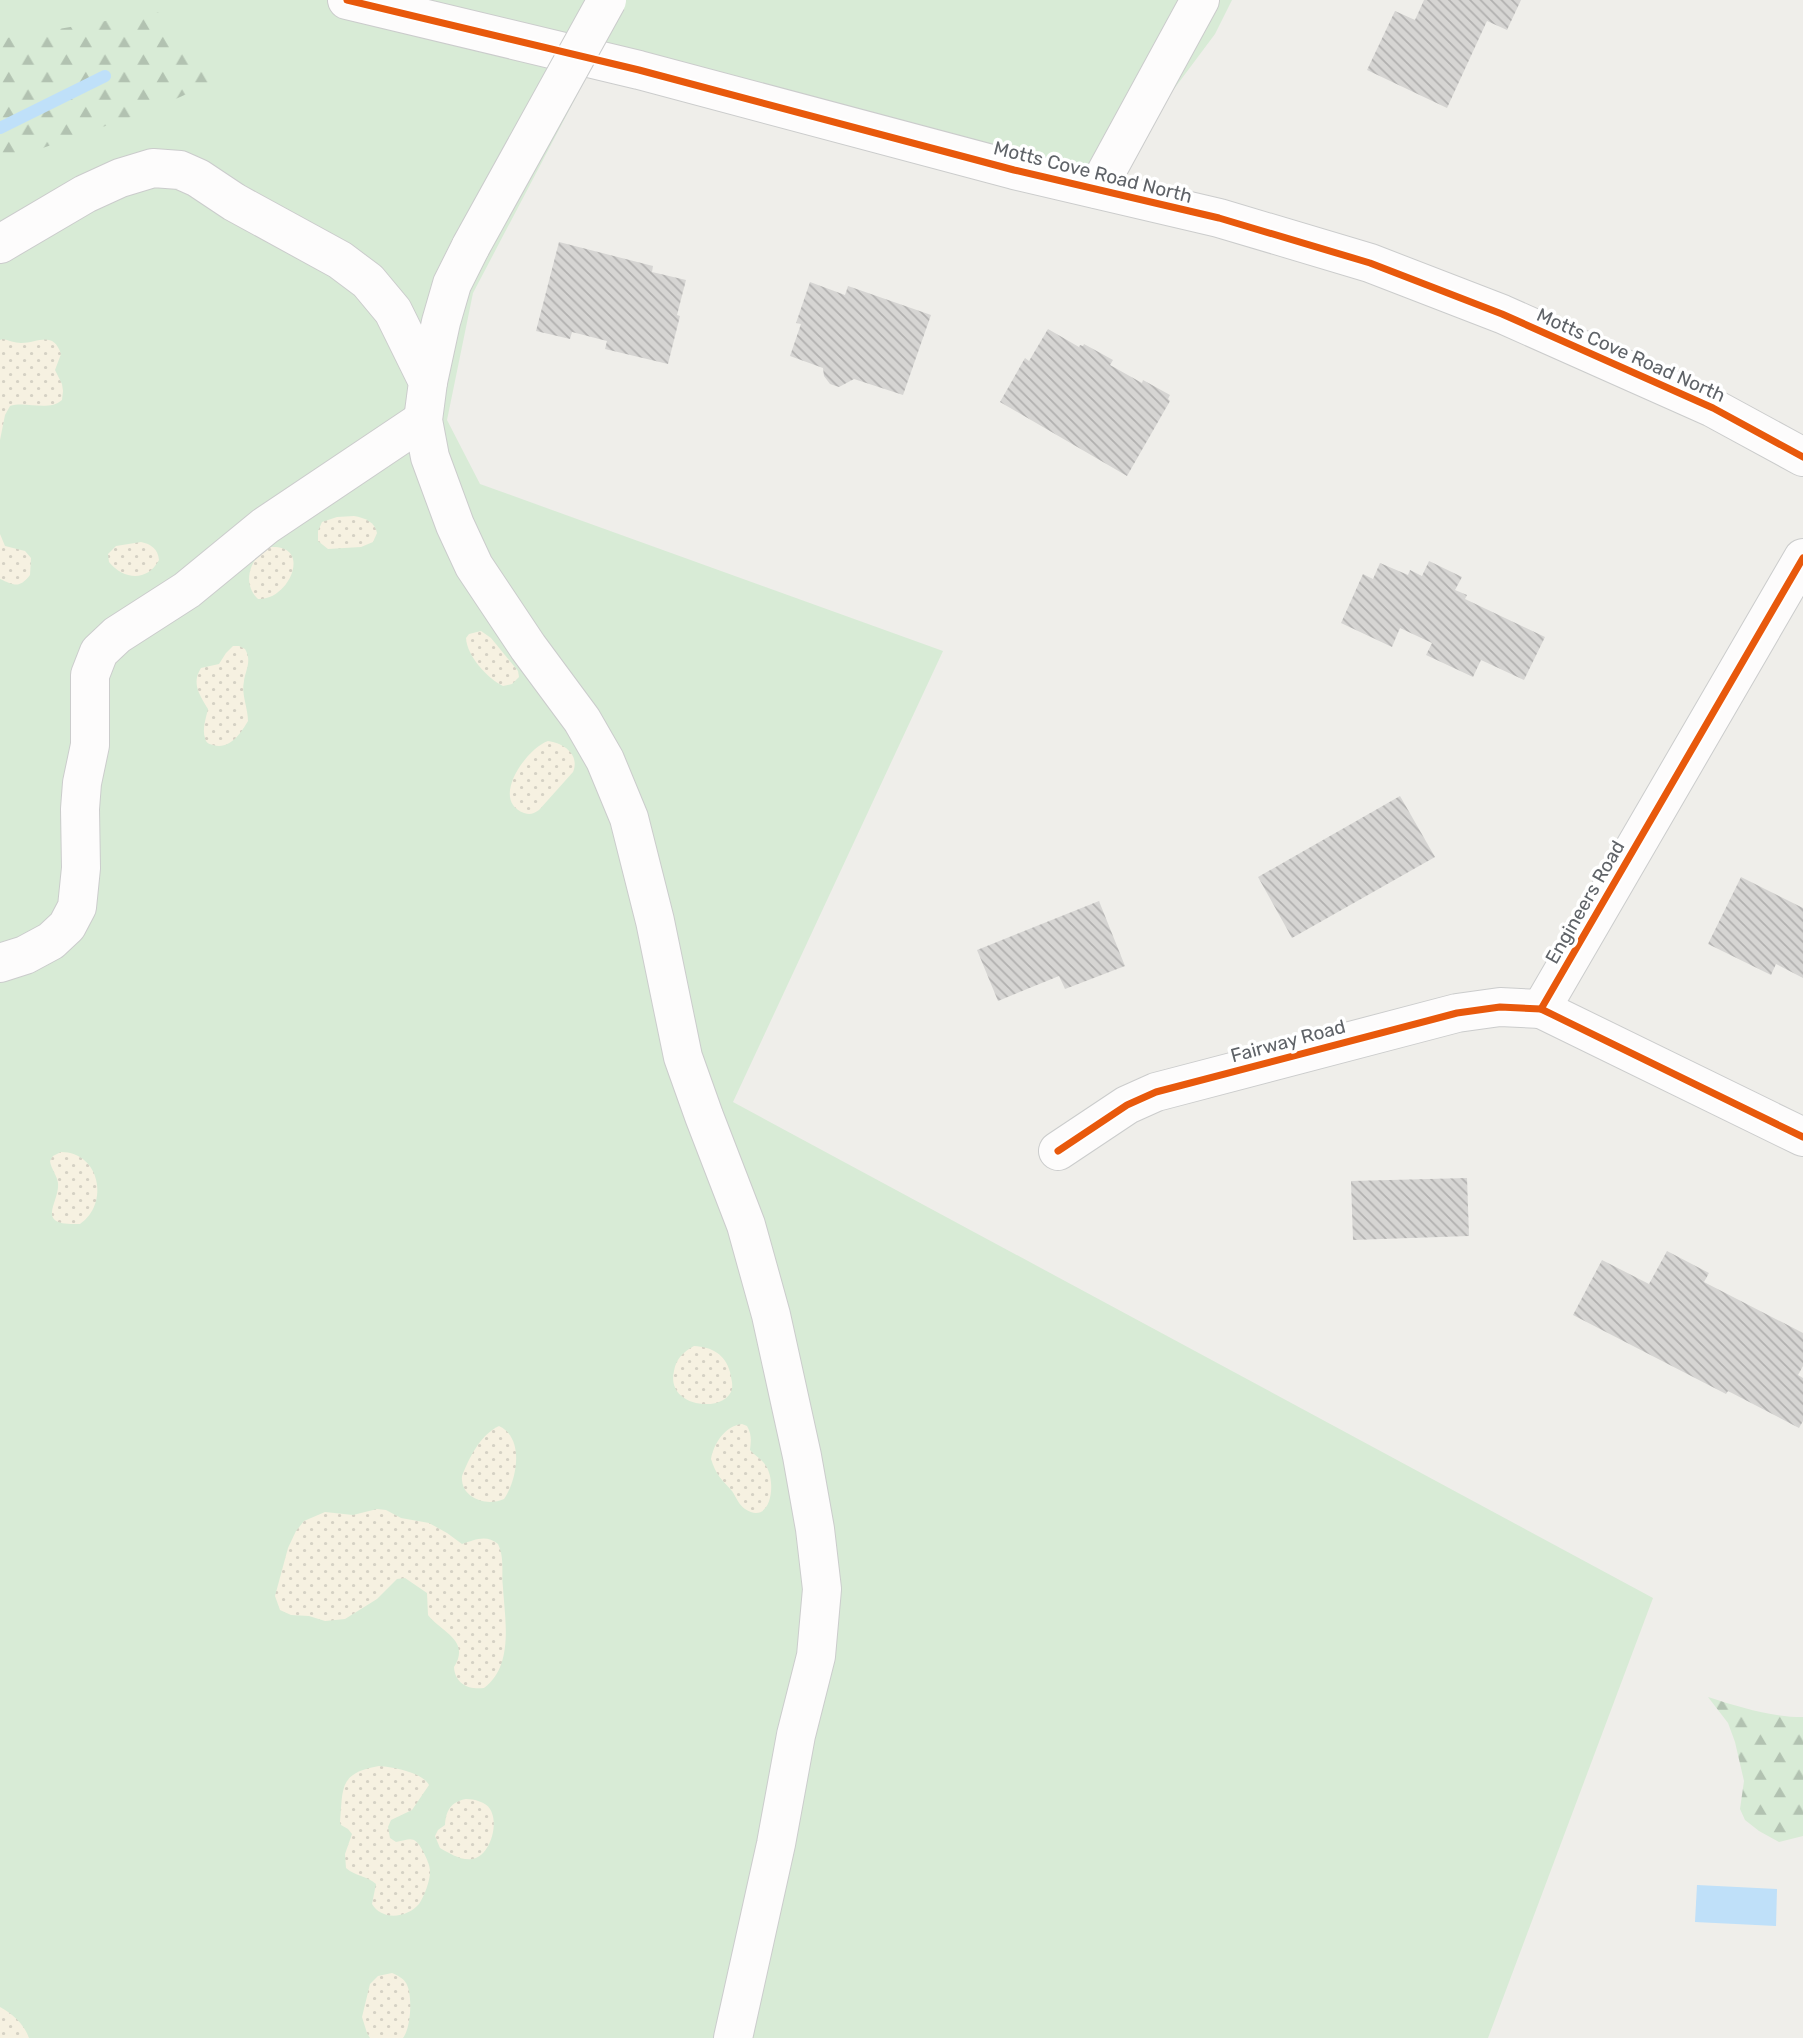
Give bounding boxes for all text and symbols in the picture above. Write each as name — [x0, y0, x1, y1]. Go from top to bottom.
street label: Motts Cove Road North — [991, 136, 1195, 208]
street label: Motts Cove Road North — [1533, 303, 1729, 407]
street label: Engineers Road — [1540, 836, 1630, 968]
street label: Fairway Road — [1228, 1015, 1348, 1067]

